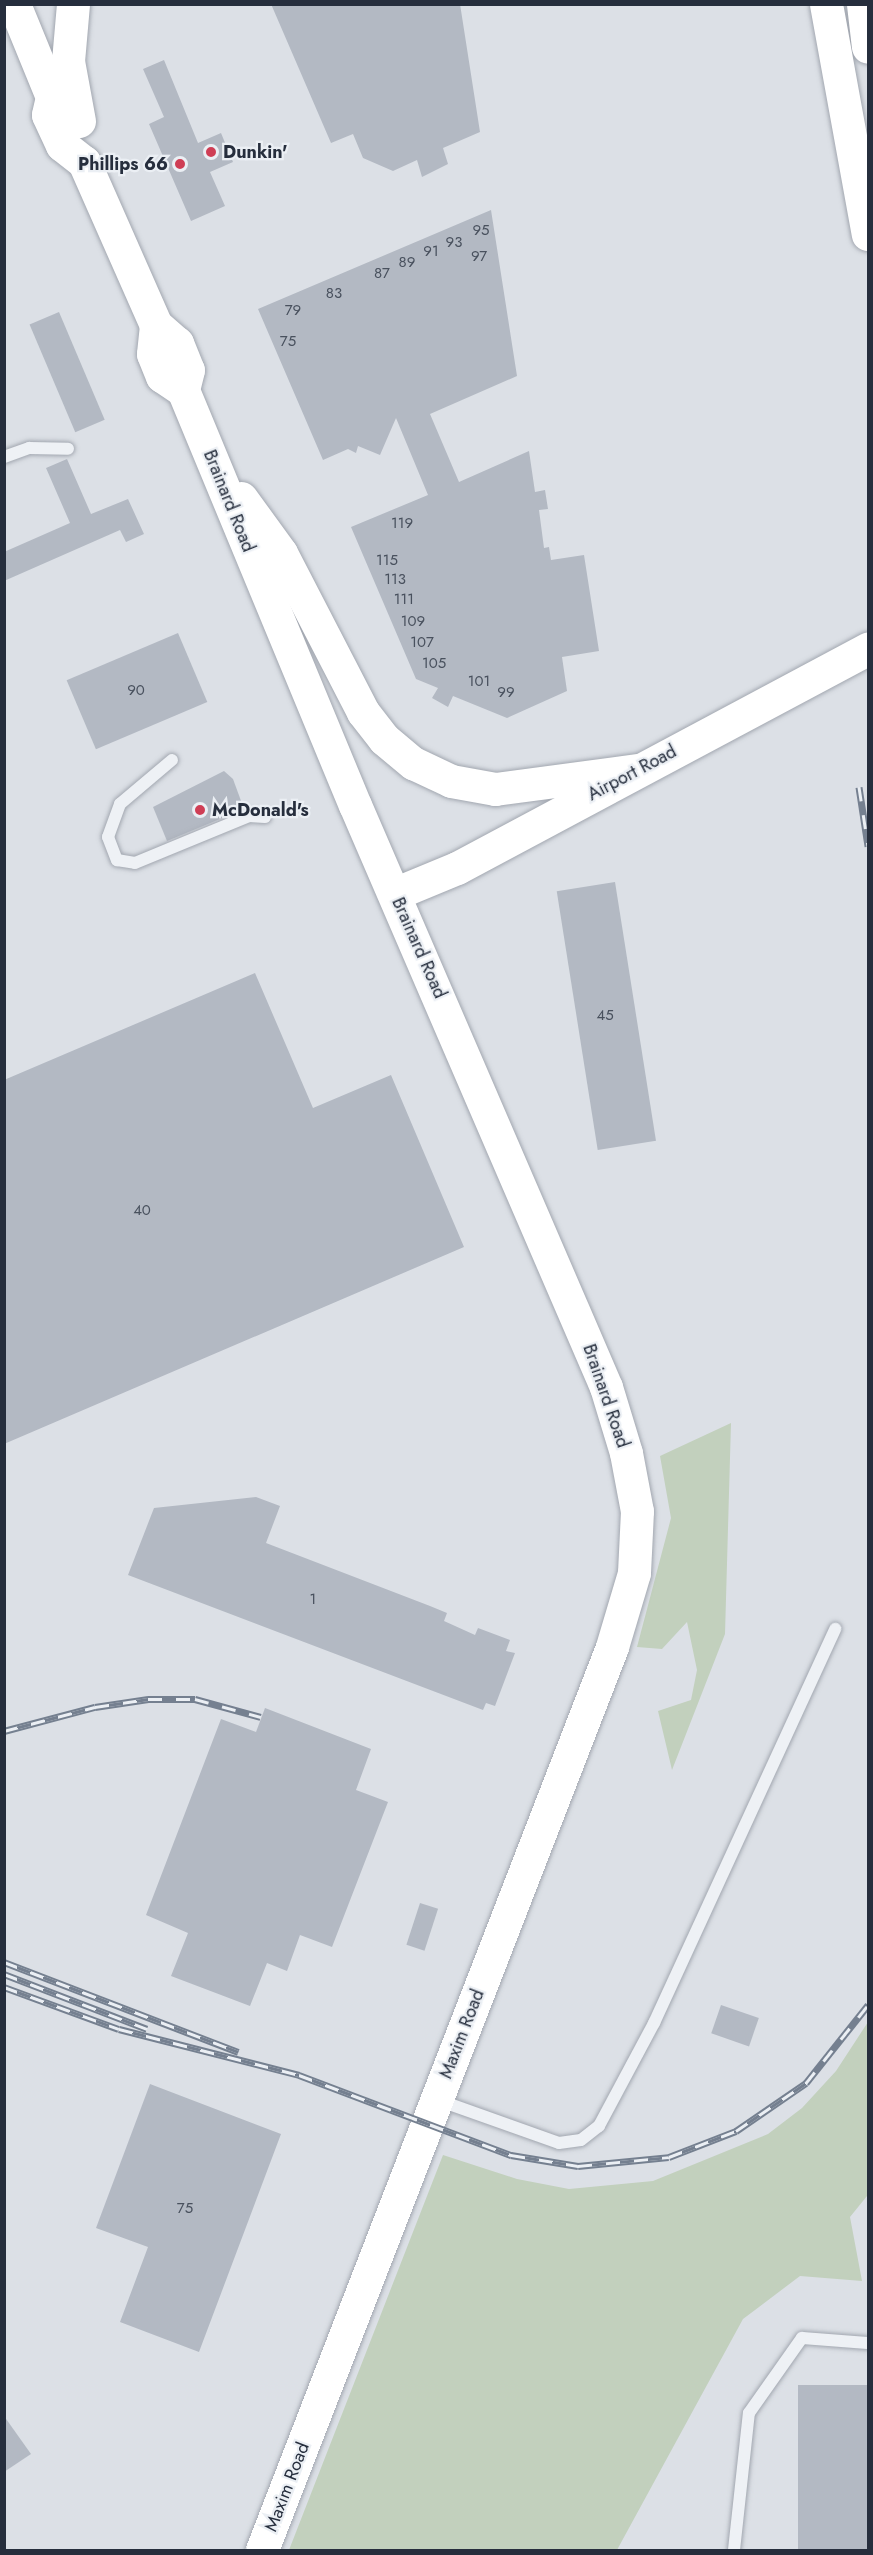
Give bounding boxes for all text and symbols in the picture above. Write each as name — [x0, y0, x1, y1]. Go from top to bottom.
place label: Dunkin' — [223, 141, 288, 163]
marker: Dunkin' — [204, 145, 218, 159]
place label: Phillips 66 — [78, 153, 168, 175]
marker: Phillips 66 — [173, 157, 187, 171]
house number: 95 — [472, 222, 490, 240]
house number: 93 — [446, 234, 462, 252]
house number: 91 — [423, 243, 439, 261]
house number: 97 — [471, 248, 487, 266]
house number: 89 — [399, 254, 415, 272]
house number: 87 — [374, 265, 390, 283]
house number: 83 — [326, 285, 342, 303]
house number: 79 — [285, 302, 301, 320]
house number: 75 — [280, 333, 296, 351]
street label: Brainard Road — [199, 447, 259, 555]
house number: 119 — [391, 515, 413, 533]
house number: 115 — [376, 552, 398, 570]
house number: 113 — [384, 571, 406, 589]
house number: 111 — [394, 591, 414, 609]
house number: 109 — [401, 613, 425, 631]
house number: 107 — [410, 634, 434, 652]
house number: 105 — [422, 655, 446, 673]
house number: 101 — [468, 673, 490, 691]
house number: 90 — [127, 682, 145, 700]
house number: 99 — [497, 684, 515, 702]
street label: Airport Road — [584, 741, 680, 805]
place label: McDonald's — [212, 799, 309, 821]
marker: McDonald's — [193, 803, 207, 817]
street label: Brainard Road — [387, 894, 451, 1002]
house number: 45 — [596, 1007, 614, 1025]
house number: 40 — [133, 1202, 151, 1220]
street label: Brainard Road — [578, 1341, 634, 1451]
house number: 1 — [310, 1591, 316, 1609]
street label: Maxim Road — [435, 1986, 489, 2082]
house number: 75 — [177, 2200, 193, 2218]
street label: Maxim Road — [260, 2439, 314, 2535]

